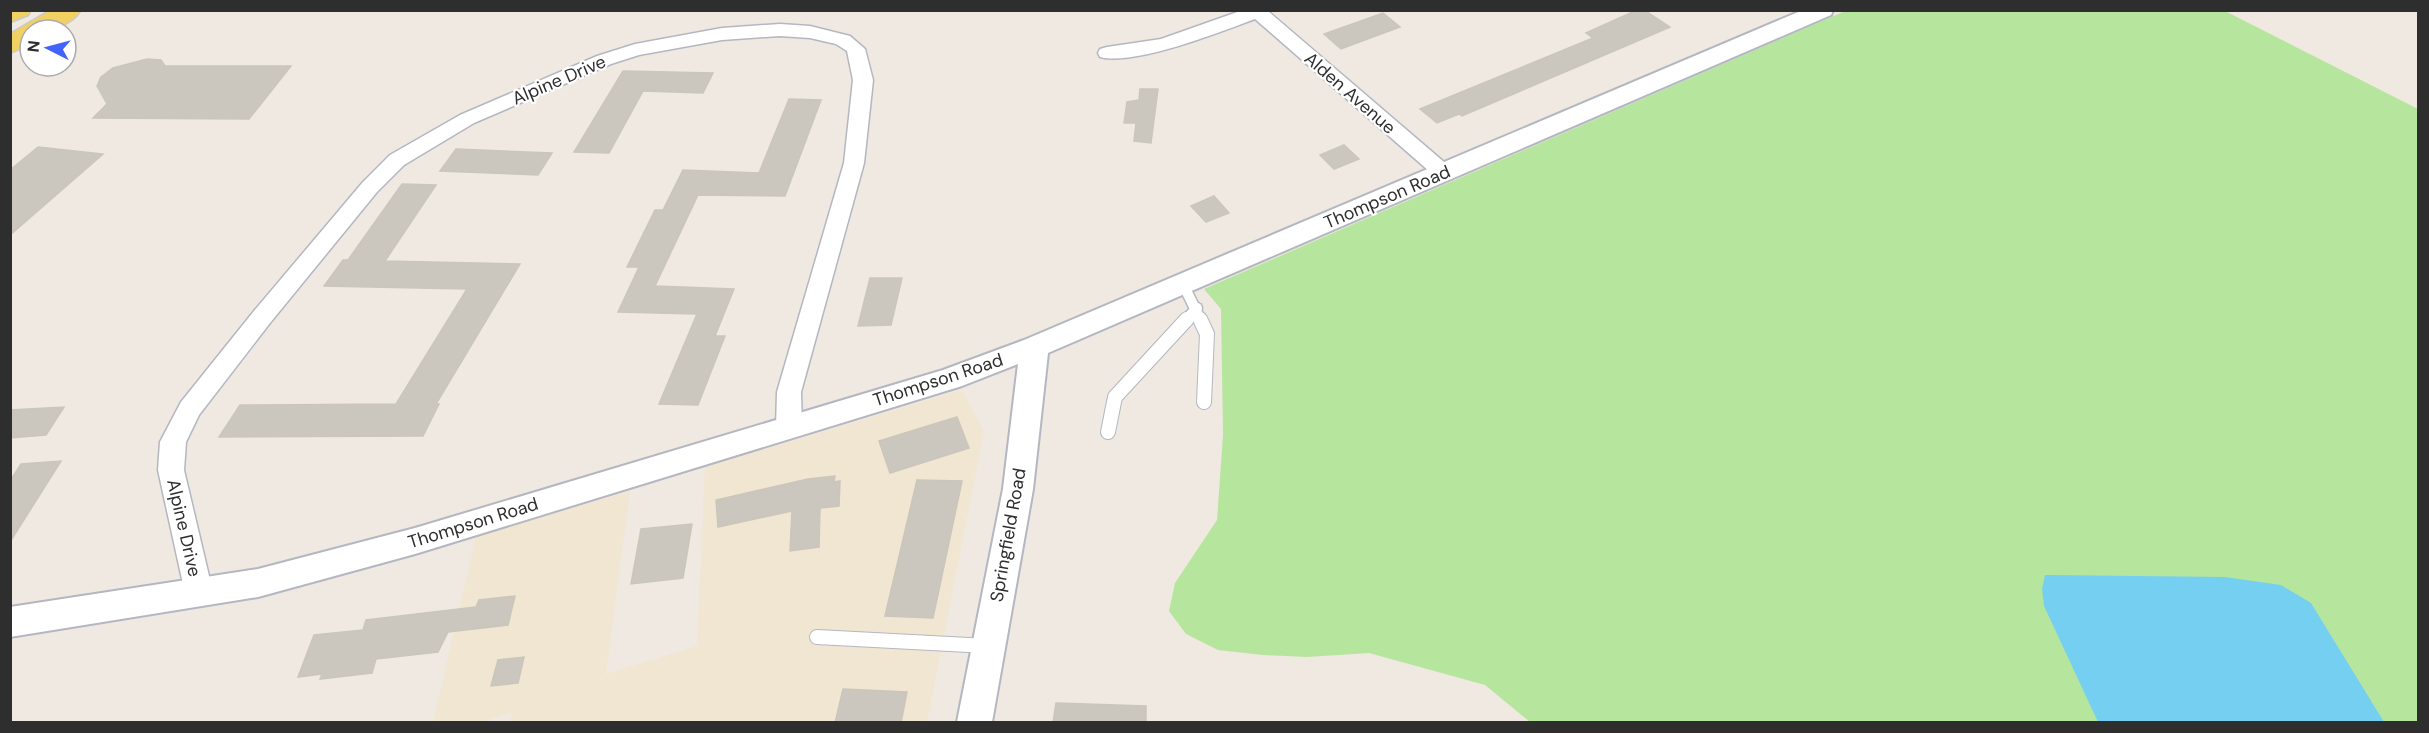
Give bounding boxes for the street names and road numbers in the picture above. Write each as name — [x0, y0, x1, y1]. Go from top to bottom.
street label: Alden Avenue — [1299, 47, 1401, 139]
street label: Alpine Drive — [509, 50, 609, 110]
street label: Thompson Road — [1320, 160, 1454, 234]
street label: Thompson Road — [870, 348, 1006, 412]
street label: Springfield Road — [984, 466, 1032, 604]
street label: Alpine Drive — [161, 477, 207, 579]
street label: Thompson Road — [405, 492, 541, 554]

